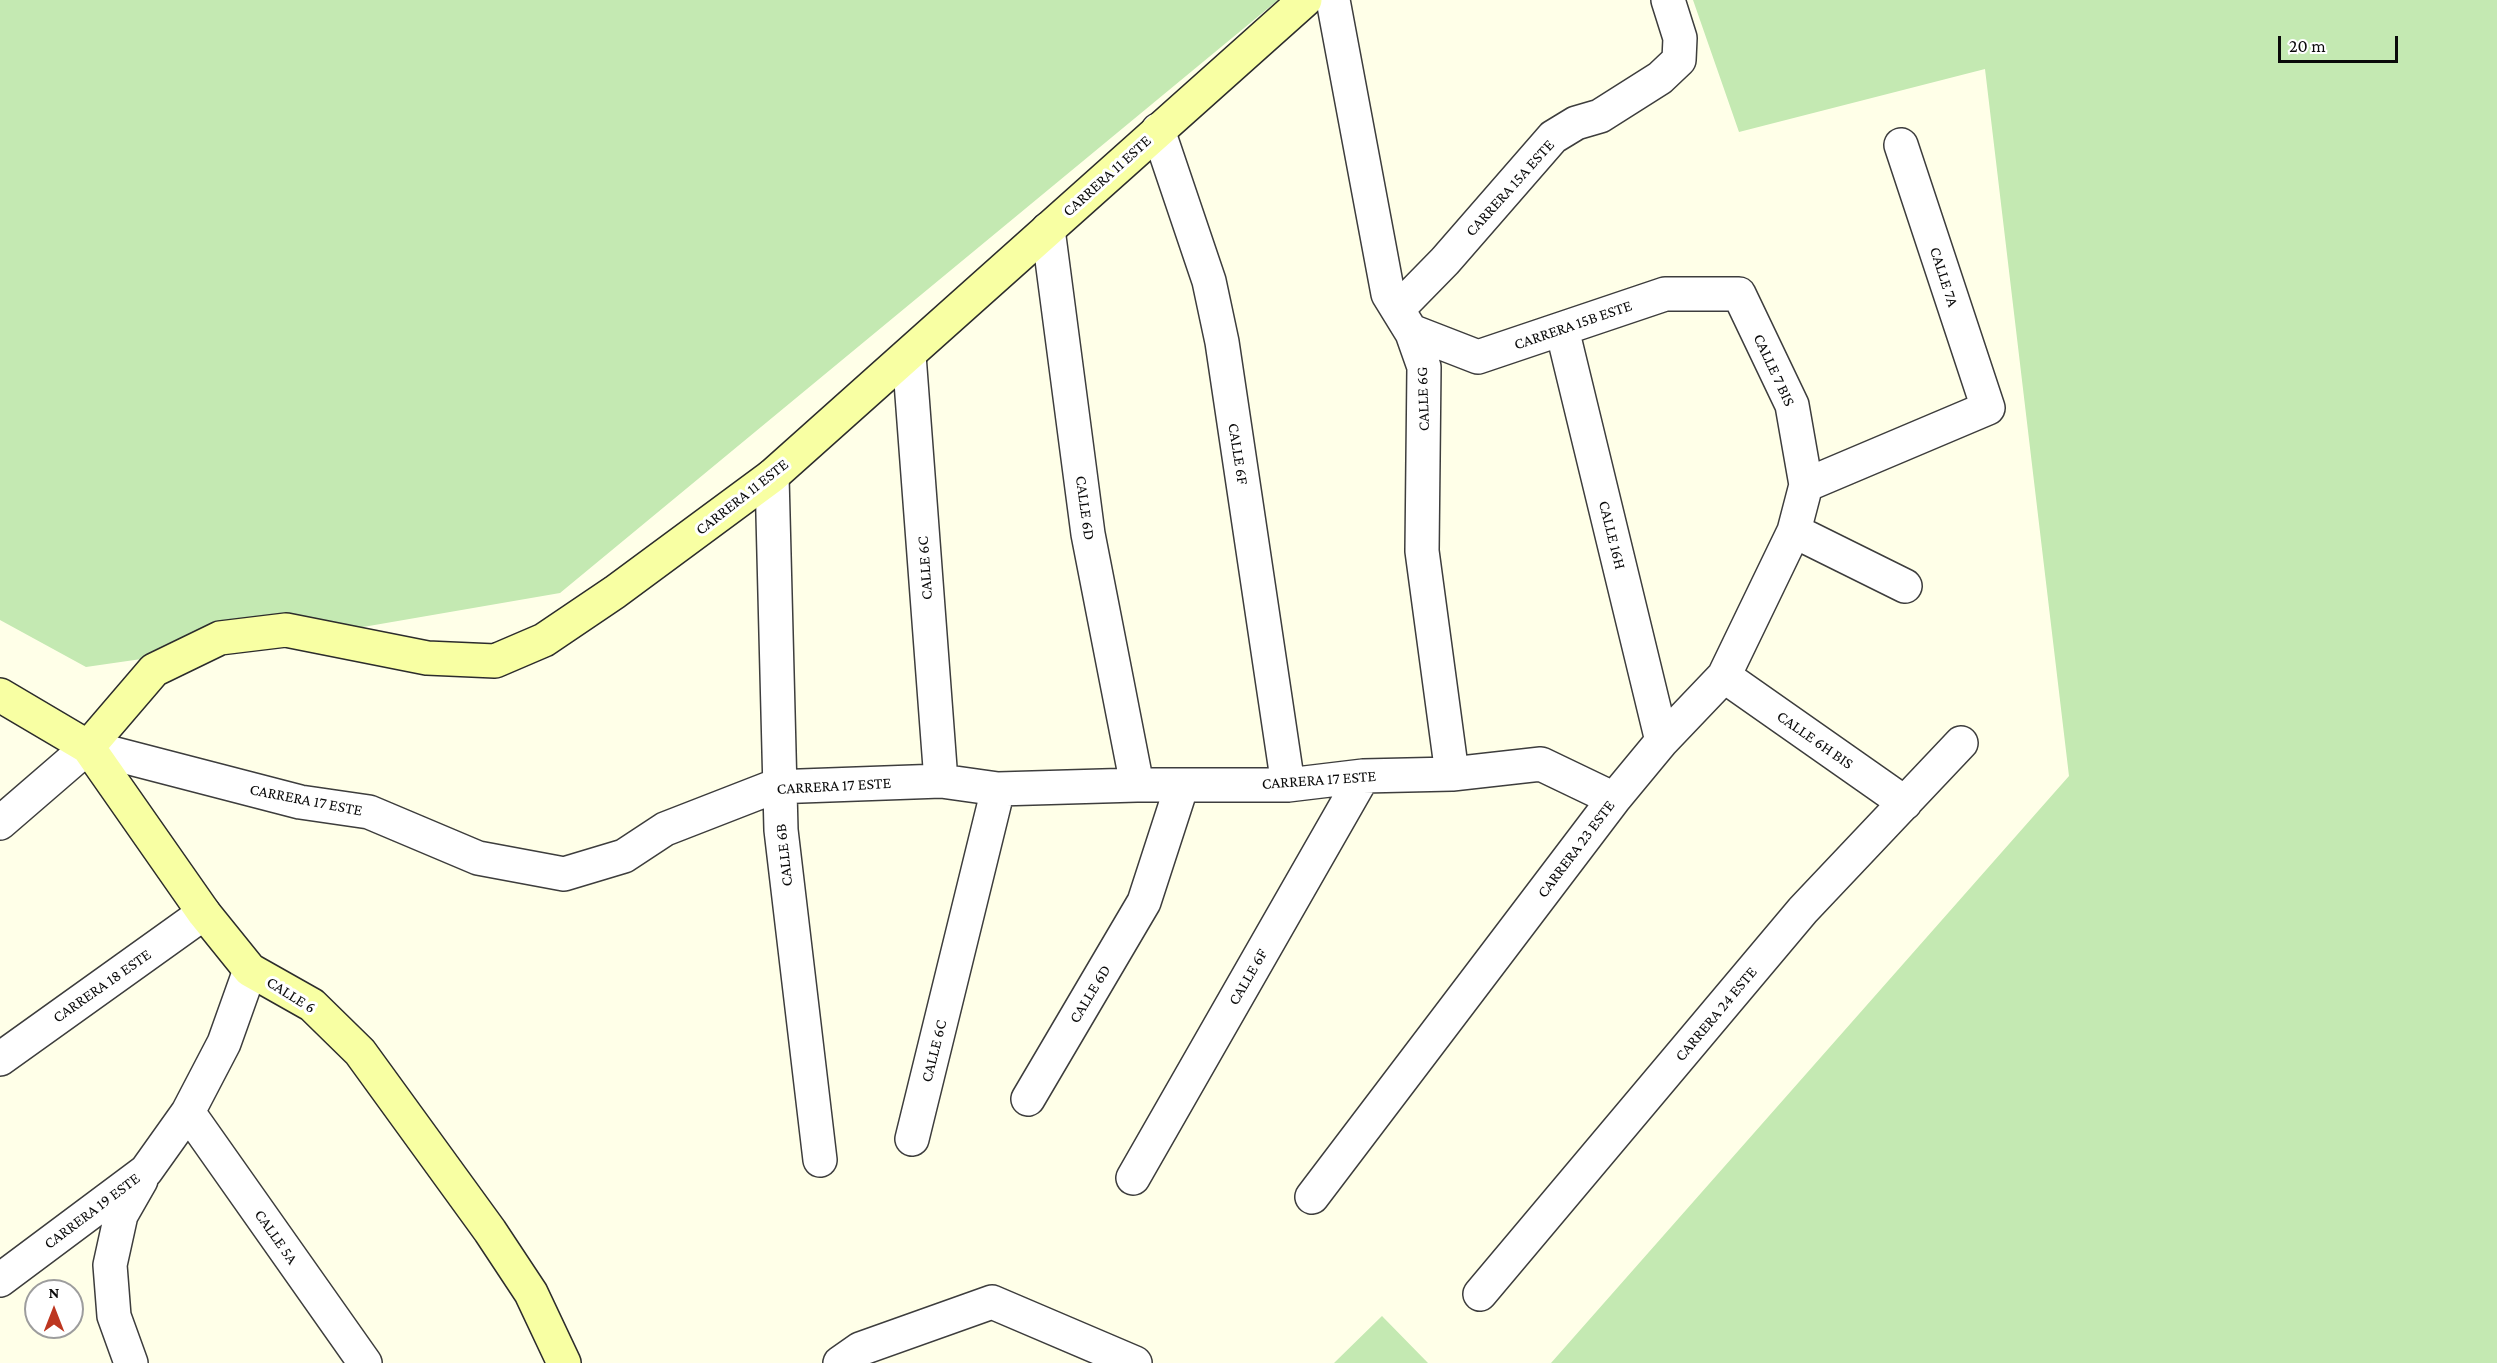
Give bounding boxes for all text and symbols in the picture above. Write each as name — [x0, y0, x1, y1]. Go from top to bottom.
scale bar — [2281, 24, 2401, 62]
text: 20 m — [2289, 36, 2326, 56]
street label: CARRERA 11 ESTE — [1059, 131, 1155, 221]
street label: CARRERA 15A ESTE — [1462, 136, 1558, 240]
street label: CALLE 7A — [1925, 245, 1963, 309]
street label: CARRERA 15B ESTE — [1512, 296, 1634, 354]
street label: CALLE 7 BIS — [1749, 331, 1799, 409]
street label: CALLE 6G — [1412, 367, 1434, 431]
street label: CALLE 6F — [1224, 422, 1252, 486]
street label: CARRERA 11 ESTE — [692, 455, 792, 539]
street label: CALLE 6D — [1071, 475, 1099, 541]
street label: CALLE 16H — [1594, 499, 1630, 571]
street label: CALLE 6C — [913, 536, 937, 600]
street label: CALLE 6H BIS — [1773, 707, 1857, 773]
street label: CARRERA 17 ESTE — [1261, 766, 1377, 794]
street label: CARRERA 17 ESTE — [776, 773, 892, 799]
street label: CARRERA 17 ESTE — [248, 780, 364, 820]
street label: CARRERA 23 ESTE — [1533, 797, 1619, 901]
street label: CALLE 6B — [771, 823, 797, 887]
street label: CARRERA 18 ESTE — [49, 945, 155, 1027]
street label: CALLE 6F — [1224, 945, 1272, 1009]
street label: CALLE 6D — [1065, 961, 1115, 1027]
street label: CARRERA 24 ESTE — [1671, 963, 1761, 1065]
street label: CALLE 6 — [263, 973, 319, 1017]
street label: CALLE 6C — [917, 1018, 951, 1084]
street label: CARRERA 19 ESTE — [40, 1169, 144, 1253]
street label: CALLE 5A — [250, 1206, 302, 1268]
north arrow — [24, 1279, 84, 1339]
text: N — [49, 1284, 59, 1301]

